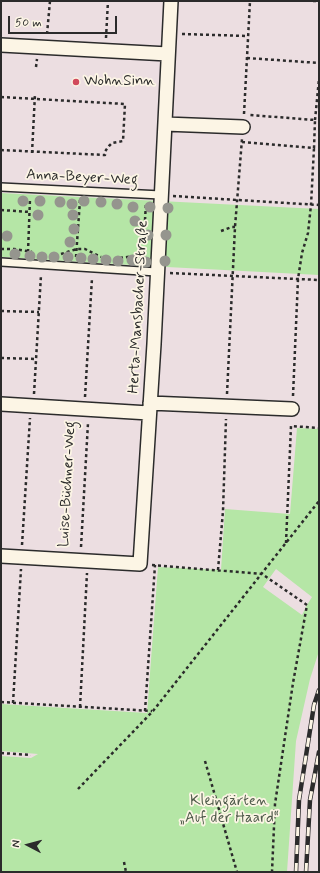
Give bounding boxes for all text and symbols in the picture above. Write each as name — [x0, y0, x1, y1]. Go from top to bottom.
scale bar — [10, 8, 119, 34]
text: 50 m — [15, 15, 42, 31]
place label: WohnSinn — [84, 73, 155, 91]
marker: WohnSinn — [71, 77, 81, 87]
street label: Anna-Beyer-Weg — [26, 166, 138, 190]
street label: Herta-Mansbacher-Straße — [125, 220, 153, 394]
street label: Luise-Büchner-Weg — [56, 420, 80, 548]
park label: Kleingärten „Auf der Haard“ — [179, 793, 279, 828]
north arrow — [8, 825, 48, 865]
text: N — [9, 839, 23, 848]

